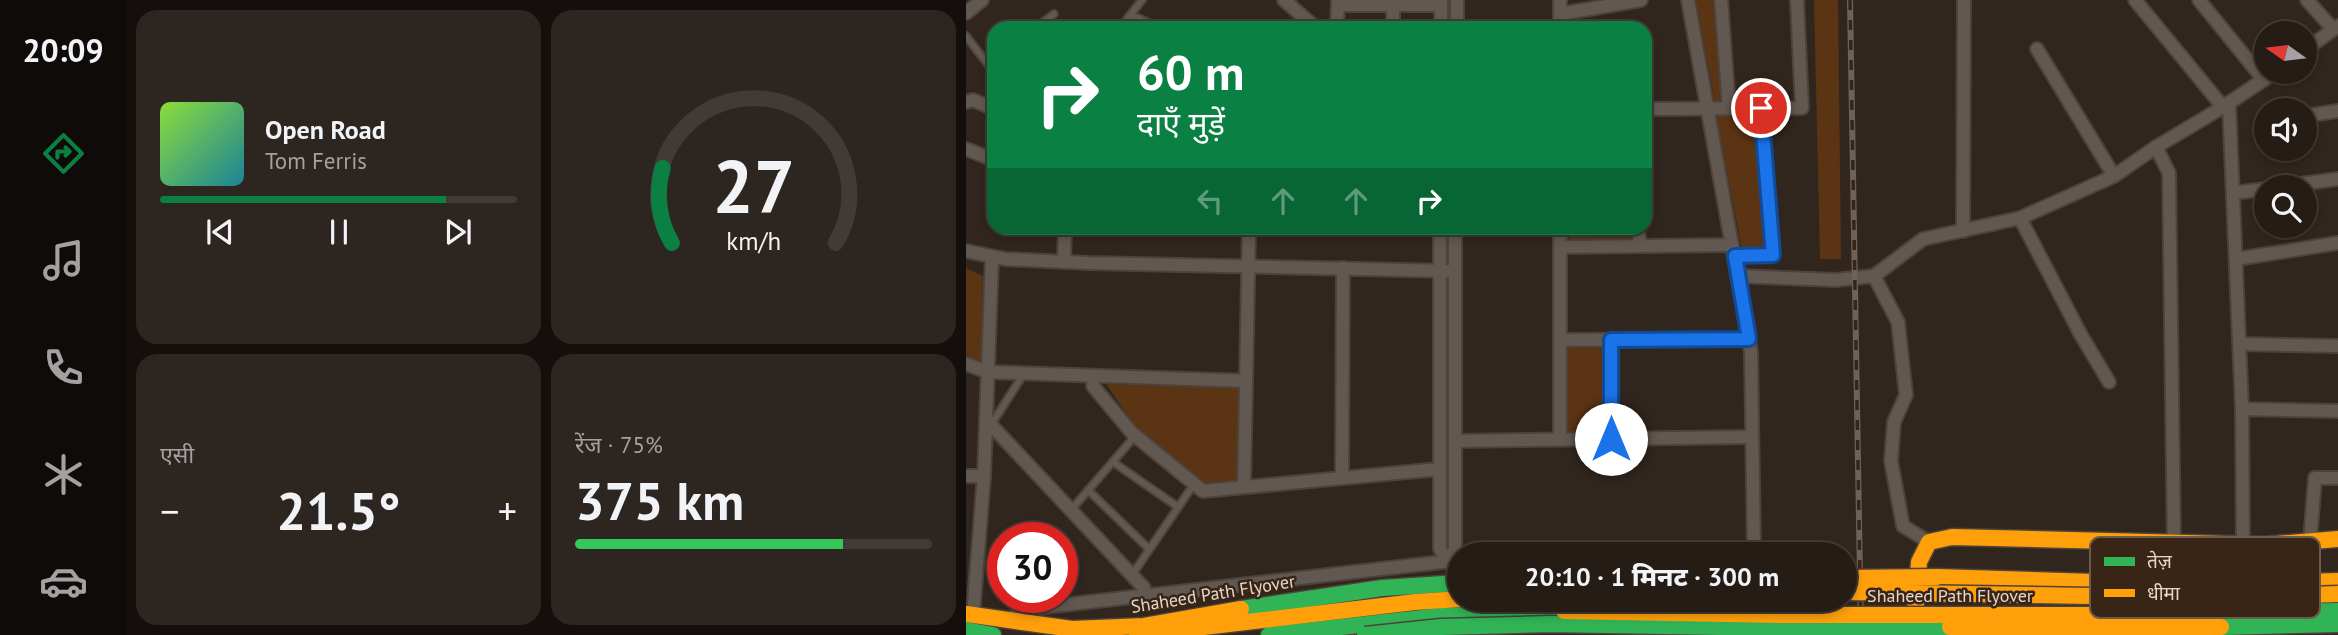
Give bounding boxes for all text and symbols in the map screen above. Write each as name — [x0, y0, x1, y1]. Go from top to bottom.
north arrow — [2254, 21, 2317, 84]
map controls — [2254, 21, 2317, 238]
text: 20:09 — [22, 29, 104, 71]
text: 60 m — [1137, 40, 1244, 104]
icon: right — [1022, 49, 1113, 140]
pin — [1731, 78, 1791, 138]
icon: arrive — [1742, 89, 1780, 127]
button: sound — [2254, 98, 2317, 161]
text: दाएँ मुड़ें — [1137, 102, 1225, 144]
text: Open Road — [265, 113, 386, 146]
icon: directions — [39, 129, 88, 178]
text: 27 — [712, 139, 795, 233]
text: Tom Ferris — [265, 146, 367, 175]
button: search — [2254, 175, 2317, 238]
icon: left — [1191, 182, 1229, 220]
icon: ahead — [1264, 182, 1302, 220]
icon: ahead — [1337, 182, 1375, 220]
icon: right — [1410, 182, 1448, 220]
icon: previous — [201, 213, 239, 251]
icon: pause — [320, 213, 358, 251]
icon: next — [439, 213, 477, 251]
text: km/h — [726, 225, 781, 257]
icon: music — [39, 236, 88, 285]
icon: phone — [39, 343, 88, 392]
position arrow — [1574, 402, 1648, 476]
text: रेंज · 75% — [575, 430, 663, 459]
text: एसी — [160, 440, 194, 469]
icon: climate — [39, 450, 88, 499]
text: 375 km — [575, 467, 744, 534]
text: 21.5° — [277, 477, 400, 544]
text: − — [160, 486, 179, 535]
text: + — [498, 486, 517, 535]
speed limit sign: 30 — [987, 522, 1078, 613]
legend — [2090, 537, 2320, 618]
text: तेज़ — [2147, 549, 2173, 573]
icon: car — [39, 557, 88, 606]
text: 20:10 · 1 मिनट · 300 m — [1525, 560, 1779, 593]
street label: Shaheed Path Flyover — [1129, 569, 1297, 618]
text: धीमा — [2147, 581, 2181, 605]
street label: Shaheed Path Flyover — [1867, 584, 2033, 607]

